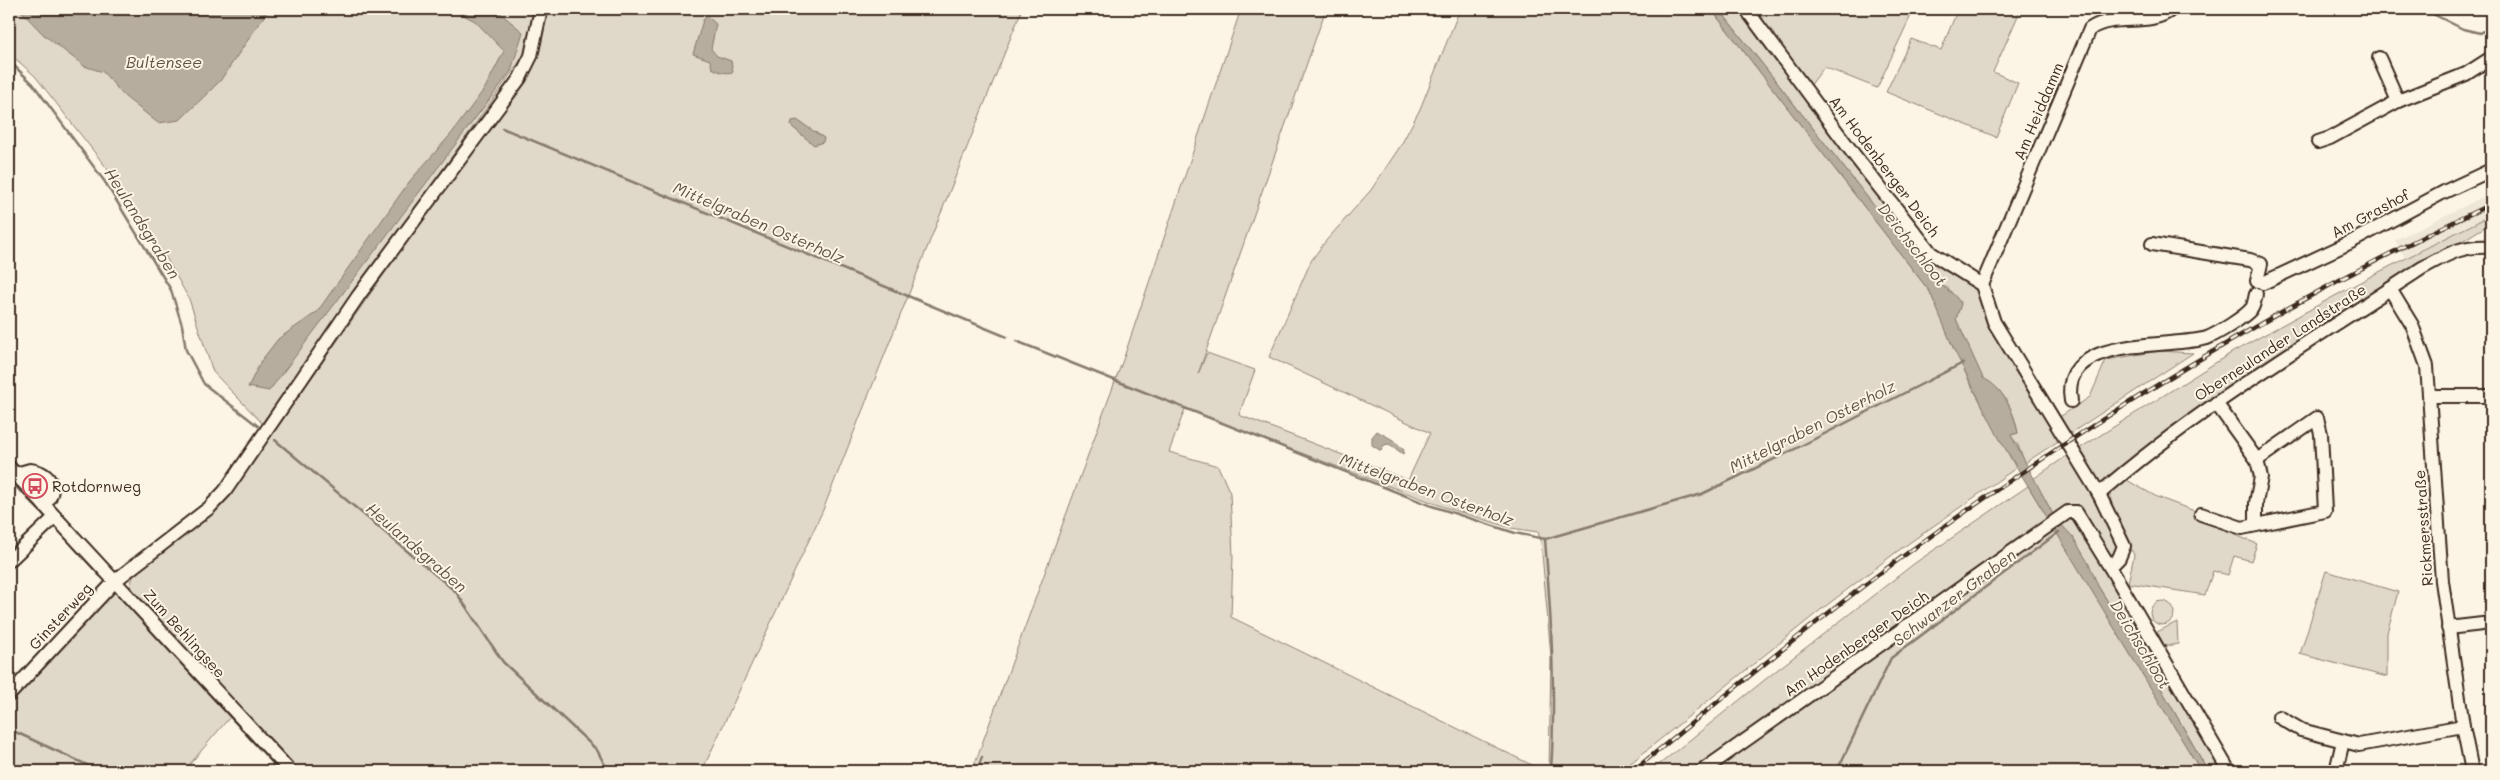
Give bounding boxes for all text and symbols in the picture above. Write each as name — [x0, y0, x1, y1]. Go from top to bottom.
water label: Bultensee — [126, 51, 202, 72]
street label: Am Heiddamm — [2008, 59, 2068, 163]
street label: Am Hodenberger Deich — [1825, 91, 1945, 241]
water label: Heulandsgraben — [100, 164, 186, 283]
water label: Mittelgraben Osterholz — [670, 176, 848, 268]
street label: Am Grashof — [2328, 184, 2414, 242]
water label: Deichschloot — [1874, 198, 1952, 290]
street label: Oberneulander Landstraße — [2190, 279, 2370, 405]
water label: Mittelgraben Osterholz — [1725, 375, 1899, 477]
water label: Mittelgraben Osterholz — [1337, 448, 1517, 530]
street label: Rickmersstraße — [2409, 469, 2437, 587]
bus stop icon: Rotdornweg — [22, 473, 48, 499]
place label: Rotdornweg — [52, 476, 141, 496]
water label: Heulandsgraben — [362, 497, 472, 597]
water label: Schwarzer Graben — [1888, 544, 2020, 650]
street label: Ginsterweg — [24, 578, 96, 654]
street label: Zum Behlingsee — [140, 584, 230, 682]
street label: Am Hodenberger Deich — [1780, 585, 1932, 701]
water label: Deichschloot — [2106, 596, 2176, 692]

